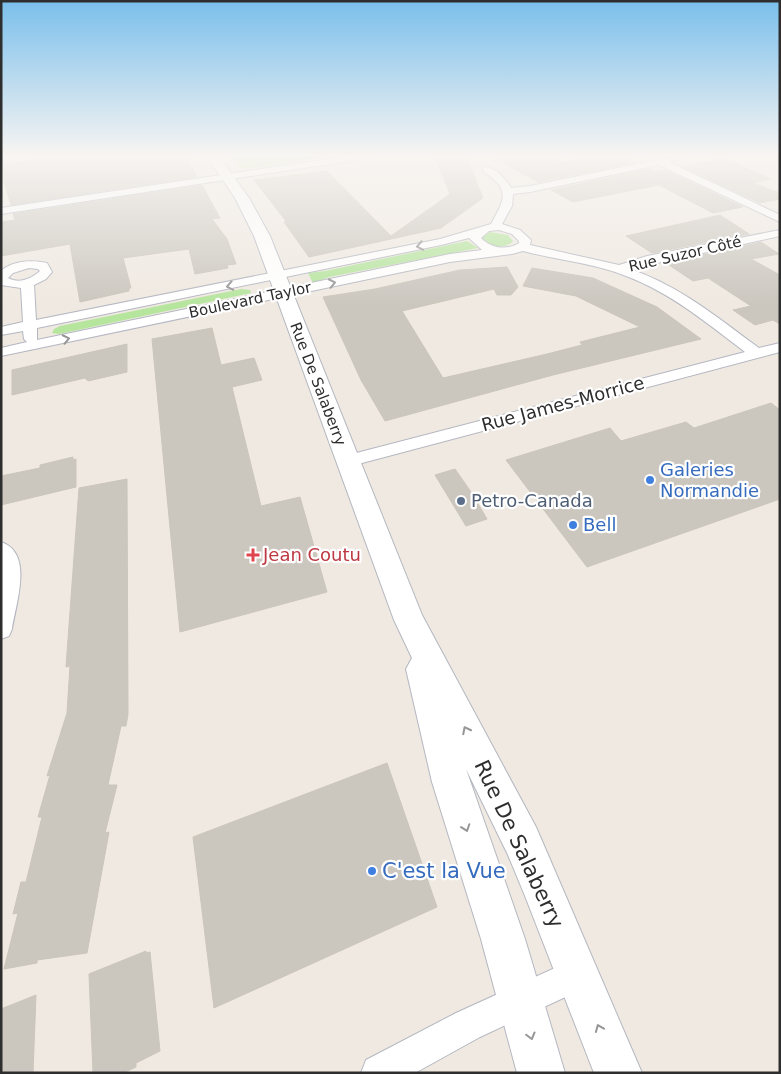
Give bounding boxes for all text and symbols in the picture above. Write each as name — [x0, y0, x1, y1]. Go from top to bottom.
street label: Rue Suzor Côté — [627, 232, 743, 276]
one-way arrow — [416, 241, 425, 251]
street label: Boulevard Taylor — [187, 278, 314, 322]
one-way arrow — [327, 278, 336, 289]
one-way arrow — [226, 280, 234, 291]
street label: Rue De Salaberry — [286, 320, 350, 448]
one-way arrow — [62, 334, 71, 345]
street label: Rue James-Morrice — [479, 372, 647, 435]
place label: Galeries Normandie — [660, 459, 759, 501]
marker: Galeries Normandie — [644, 474, 656, 486]
place label: Petro-Canada — [471, 490, 593, 511]
marker: Petro-Canada — [455, 495, 467, 507]
place label: Bell — [583, 514, 616, 535]
marker: Bell — [567, 519, 579, 531]
place label: Jean Coutu — [262, 544, 361, 565]
marker: Jean Coutu — [247, 549, 259, 561]
one-way arrow — [462, 726, 472, 735]
street label: Rue De Salaberry — [469, 756, 569, 932]
one-way arrow — [460, 823, 470, 831]
place label: C'est la Vue — [382, 859, 506, 883]
marker: C'est la Vue — [366, 865, 378, 877]
one-way arrow — [595, 1024, 605, 1033]
one-way arrow — [525, 1032, 535, 1040]

